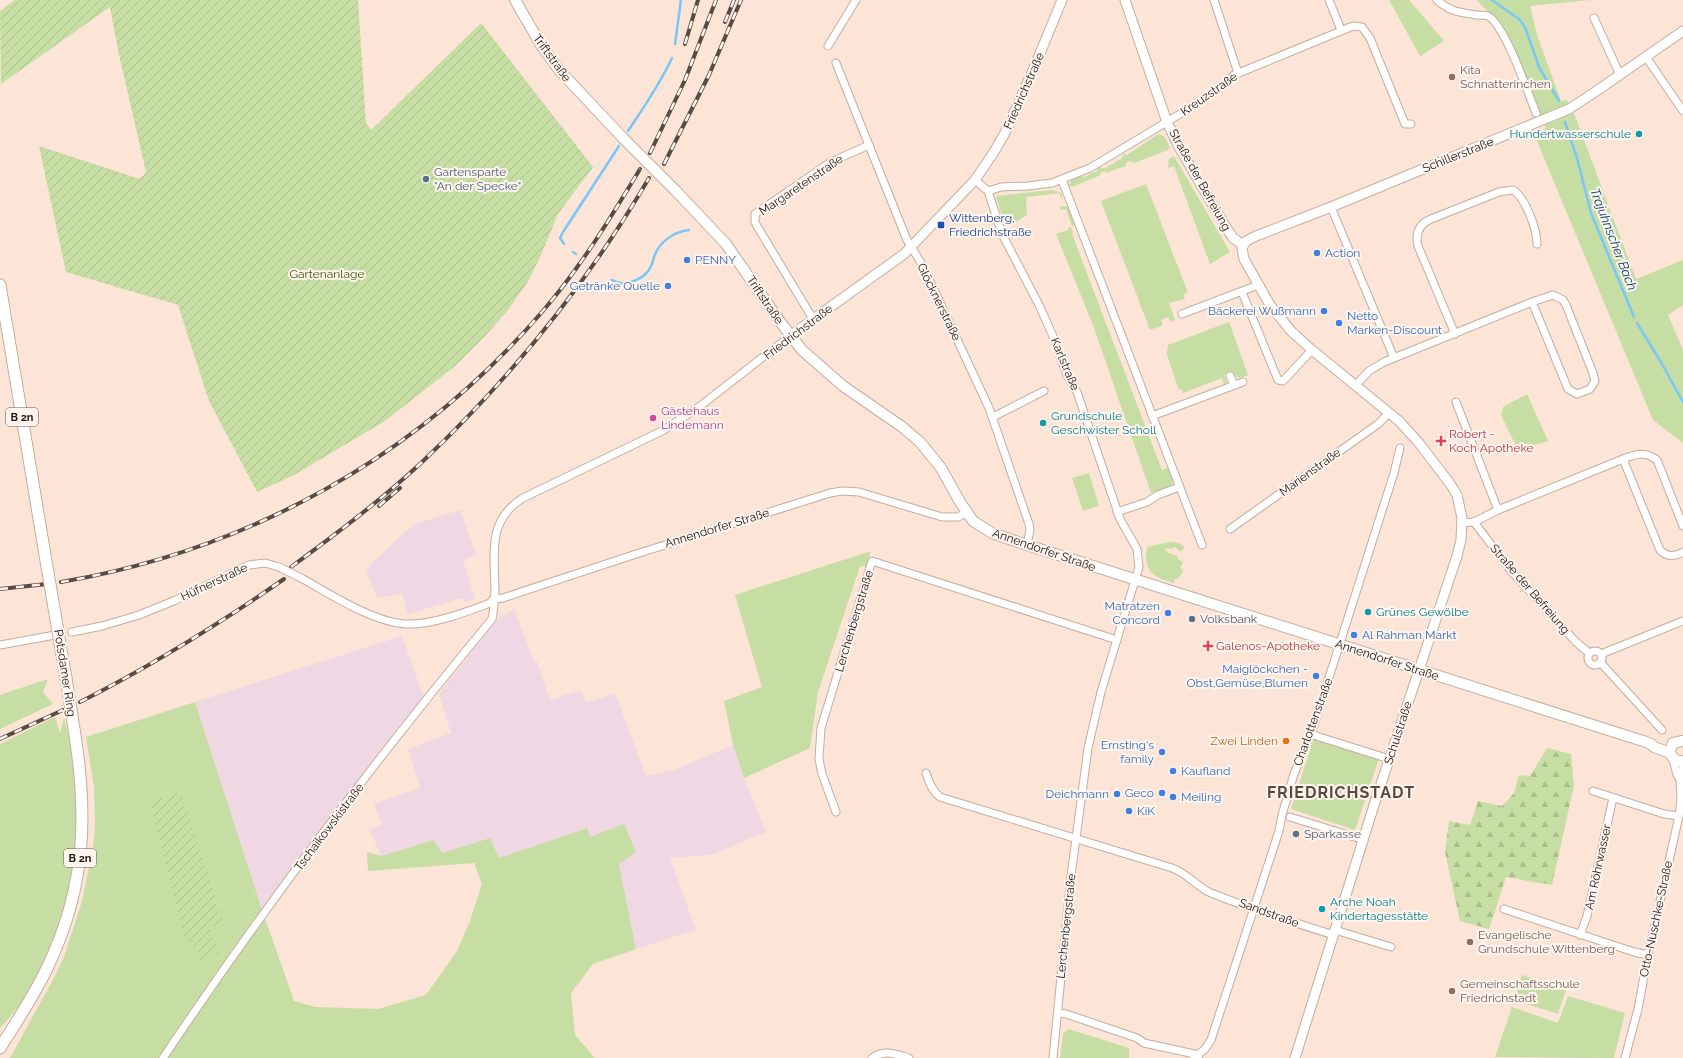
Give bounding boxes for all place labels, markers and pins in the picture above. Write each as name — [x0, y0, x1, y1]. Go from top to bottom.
place label: Kita Schnatterinchen — [1460, 63, 1551, 91]
marker: Kita Schnatterinchen — [1447, 72, 1457, 82]
place label: Hundertwasserschule — [1509, 127, 1631, 141]
marker: Hundertwasserschule — [1634, 129, 1644, 139]
place label: Gartensparte "An der Specke" — [434, 165, 521, 193]
marker: Gartensparte "An der Specke" — [421, 174, 431, 184]
place label: Wittenberg, Friedrichstraße — [949, 211, 1032, 239]
marker: Wittenberg, Friedrichstraße — [936, 220, 946, 230]
place label: Action — [1325, 246, 1360, 260]
marker: Action — [1312, 248, 1322, 258]
place label: PENNY — [695, 253, 736, 267]
marker: PENNY — [682, 255, 692, 265]
place label: Getränke Quelle — [570, 279, 660, 293]
marker: Getränke Quelle — [663, 281, 673, 291]
place label: Bäckerei Wußmann — [1208, 304, 1316, 318]
marker: Bäckerei Wußmann — [1319, 306, 1329, 316]
place label: Netto Marken-Discount — [1347, 309, 1442, 337]
marker: Netto Marken-Discount — [1334, 318, 1344, 328]
place label: Gästehaus Lindemann — [661, 404, 724, 432]
place label: Grundschule Geschwister Scholl — [1051, 409, 1157, 437]
marker: Gästehaus Lindemann — [648, 413, 658, 423]
marker: Grundschule Geschwister Scholl — [1038, 418, 1048, 428]
place label: Robert - Koch Apotheke — [1449, 427, 1533, 455]
marker: Robert - Koch Apotheke — [1436, 436, 1446, 446]
place label: Matratzen Concord — [1105, 599, 1160, 627]
place label: Grünes Gewölbe — [1376, 605, 1469, 619]
marker: Grünes Gewölbe — [1363, 607, 1373, 617]
marker: Matratzen Concord — [1163, 608, 1173, 618]
place label: Volksbank — [1200, 612, 1258, 626]
marker: Volksbank — [1187, 614, 1197, 624]
place label: Al Rahman Markt — [1362, 628, 1457, 642]
marker: Al Rahman Markt — [1349, 630, 1359, 640]
place label: Galenos-Apotheke — [1216, 639, 1320, 653]
marker: Galenos-Apotheke — [1203, 641, 1213, 651]
place label: Maiglöckchen - Obst,Gemüse,Blumen — [1186, 662, 1308, 690]
marker: Maiglöckchen - Obst,Gemüse,Blumen — [1311, 671, 1321, 681]
place label: Zwei Linden — [1210, 734, 1278, 748]
marker: Zwei Linden — [1281, 736, 1291, 746]
place label: Ernsting's family — [1101, 738, 1154, 766]
marker: Ernsting's family — [1157, 747, 1167, 757]
place label: Kaufland — [1181, 764, 1230, 778]
marker: Kaufland — [1168, 766, 1178, 776]
place label: Geco — [1125, 786, 1154, 800]
place label: Deichmann — [1046, 787, 1109, 801]
marker: Geco — [1157, 788, 1167, 798]
marker: Deichmann — [1112, 789, 1122, 799]
place label: Meiling — [1181, 790, 1221, 804]
marker: Meiling — [1168, 792, 1178, 802]
place label: KiK — [1137, 804, 1155, 818]
marker: KiK — [1124, 806, 1134, 816]
place label: Sparkasse — [1304, 827, 1361, 841]
marker: Sparkasse — [1291, 829, 1301, 839]
place label: Arche Noah Kindertagesstätte — [1330, 895, 1428, 923]
marker: Arche Noah Kindertagesstätte — [1317, 904, 1327, 914]
place label: Evangelische Grundschule Wittenberg — [1478, 928, 1615, 956]
marker: Evangelische Grundschule Wittenberg — [1465, 937, 1475, 947]
place label: Gemeinschaftsschule Friedrichstadt — [1460, 977, 1580, 1005]
marker: Gemeinschaftsschule Friedrichstadt — [1447, 986, 1457, 996]

